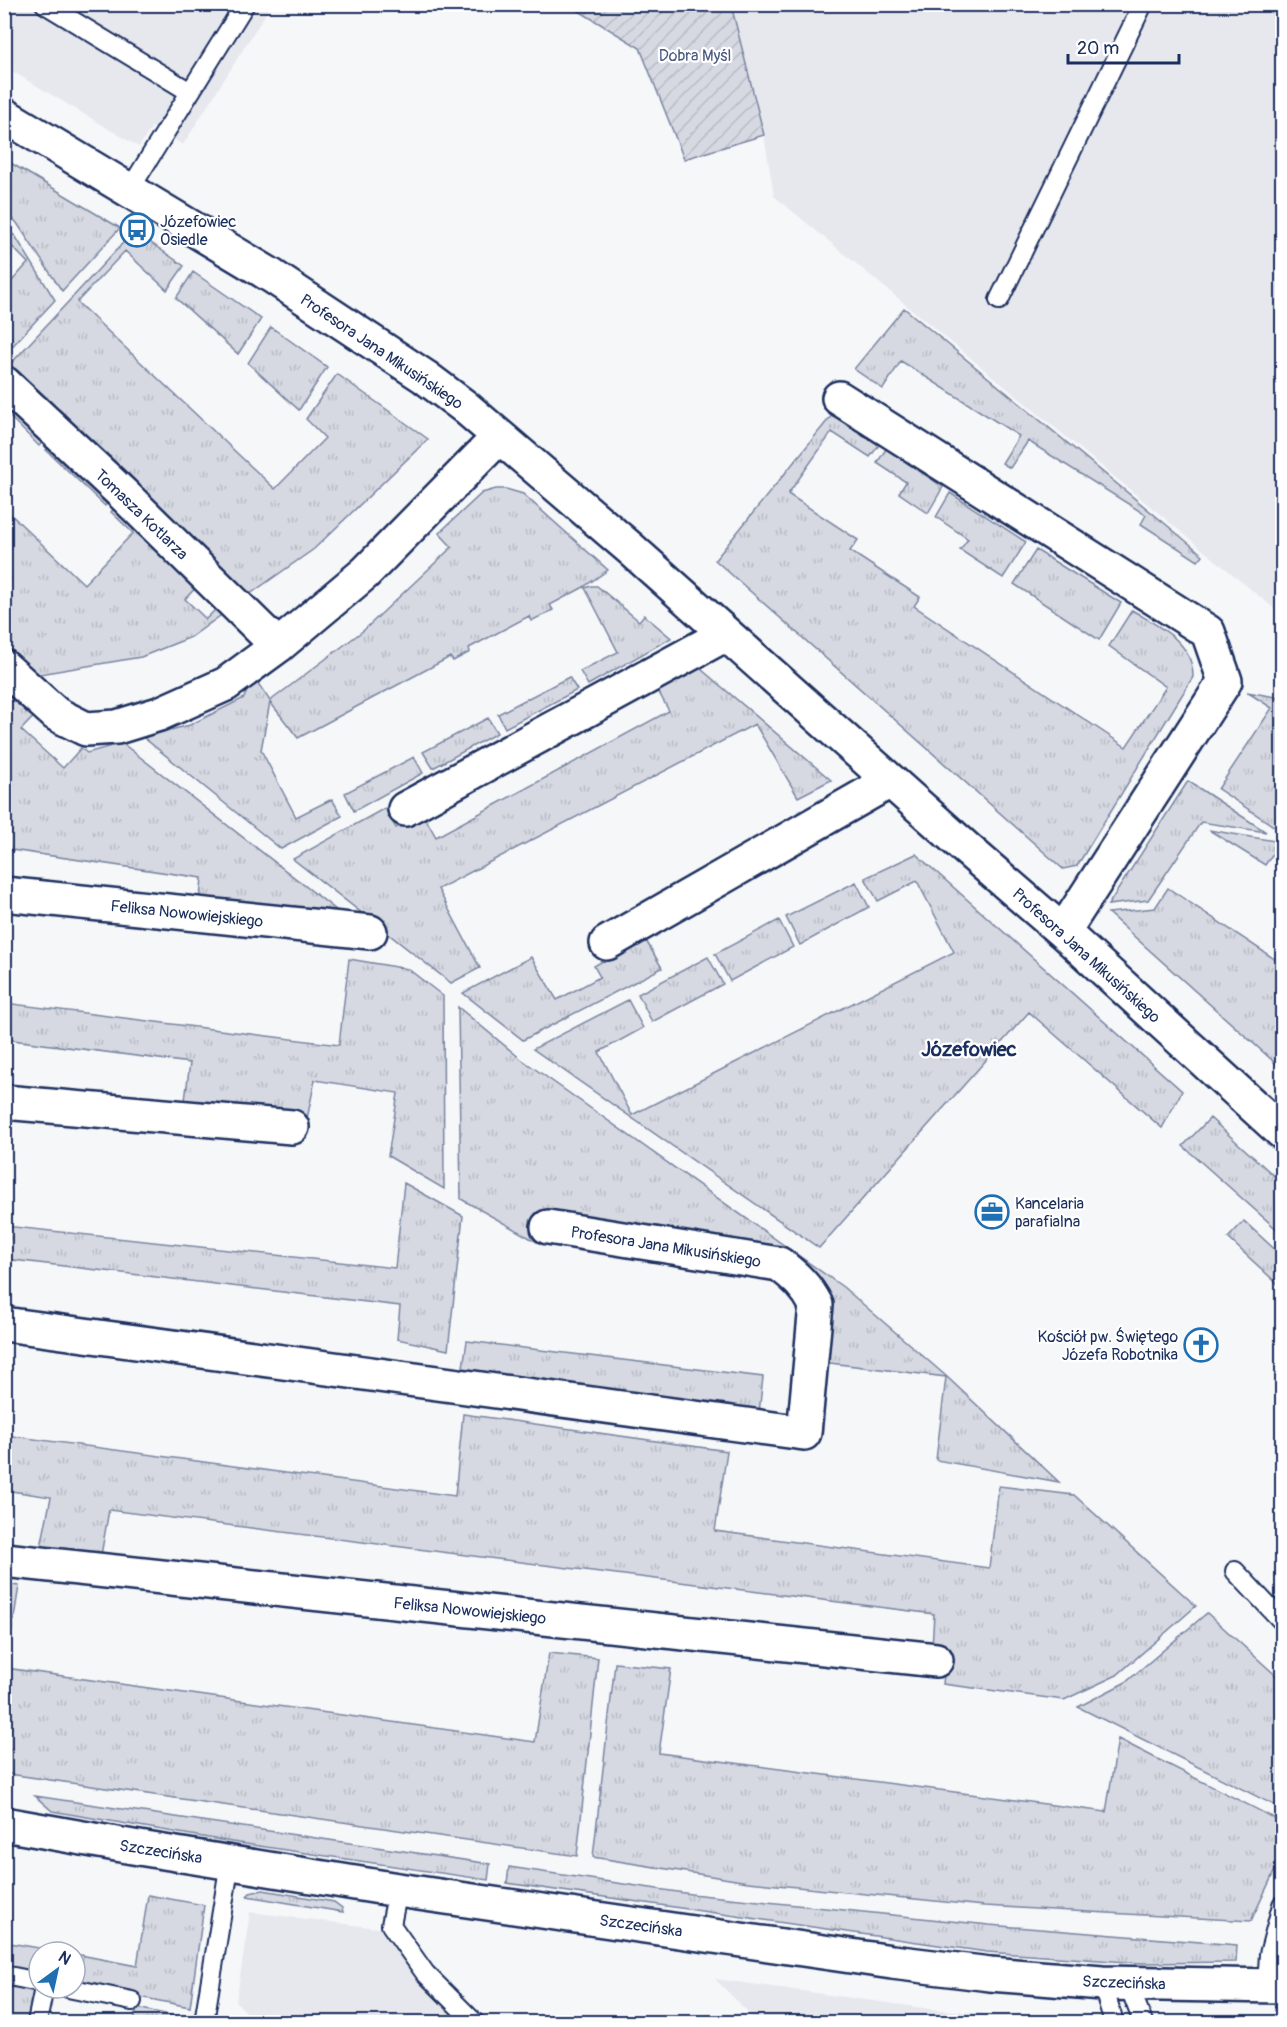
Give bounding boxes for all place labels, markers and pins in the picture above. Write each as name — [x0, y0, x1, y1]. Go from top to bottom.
bus stop icon: Józefowiec Osiedle — [119, 212, 155, 248]
place label: Józefowiec Osiedle — [160, 212, 236, 250]
office icon: Kancelaria parafialna — [974, 1194, 1010, 1230]
place label: Kancelaria parafialna — [1015, 1194, 1084, 1232]
place label: Kościół pw. Świętego Józefa Robotnika — [1038, 1327, 1178, 1365]
church icon: Kościół pw. Świętego Józefa Robotnika — [1183, 1327, 1219, 1363]

